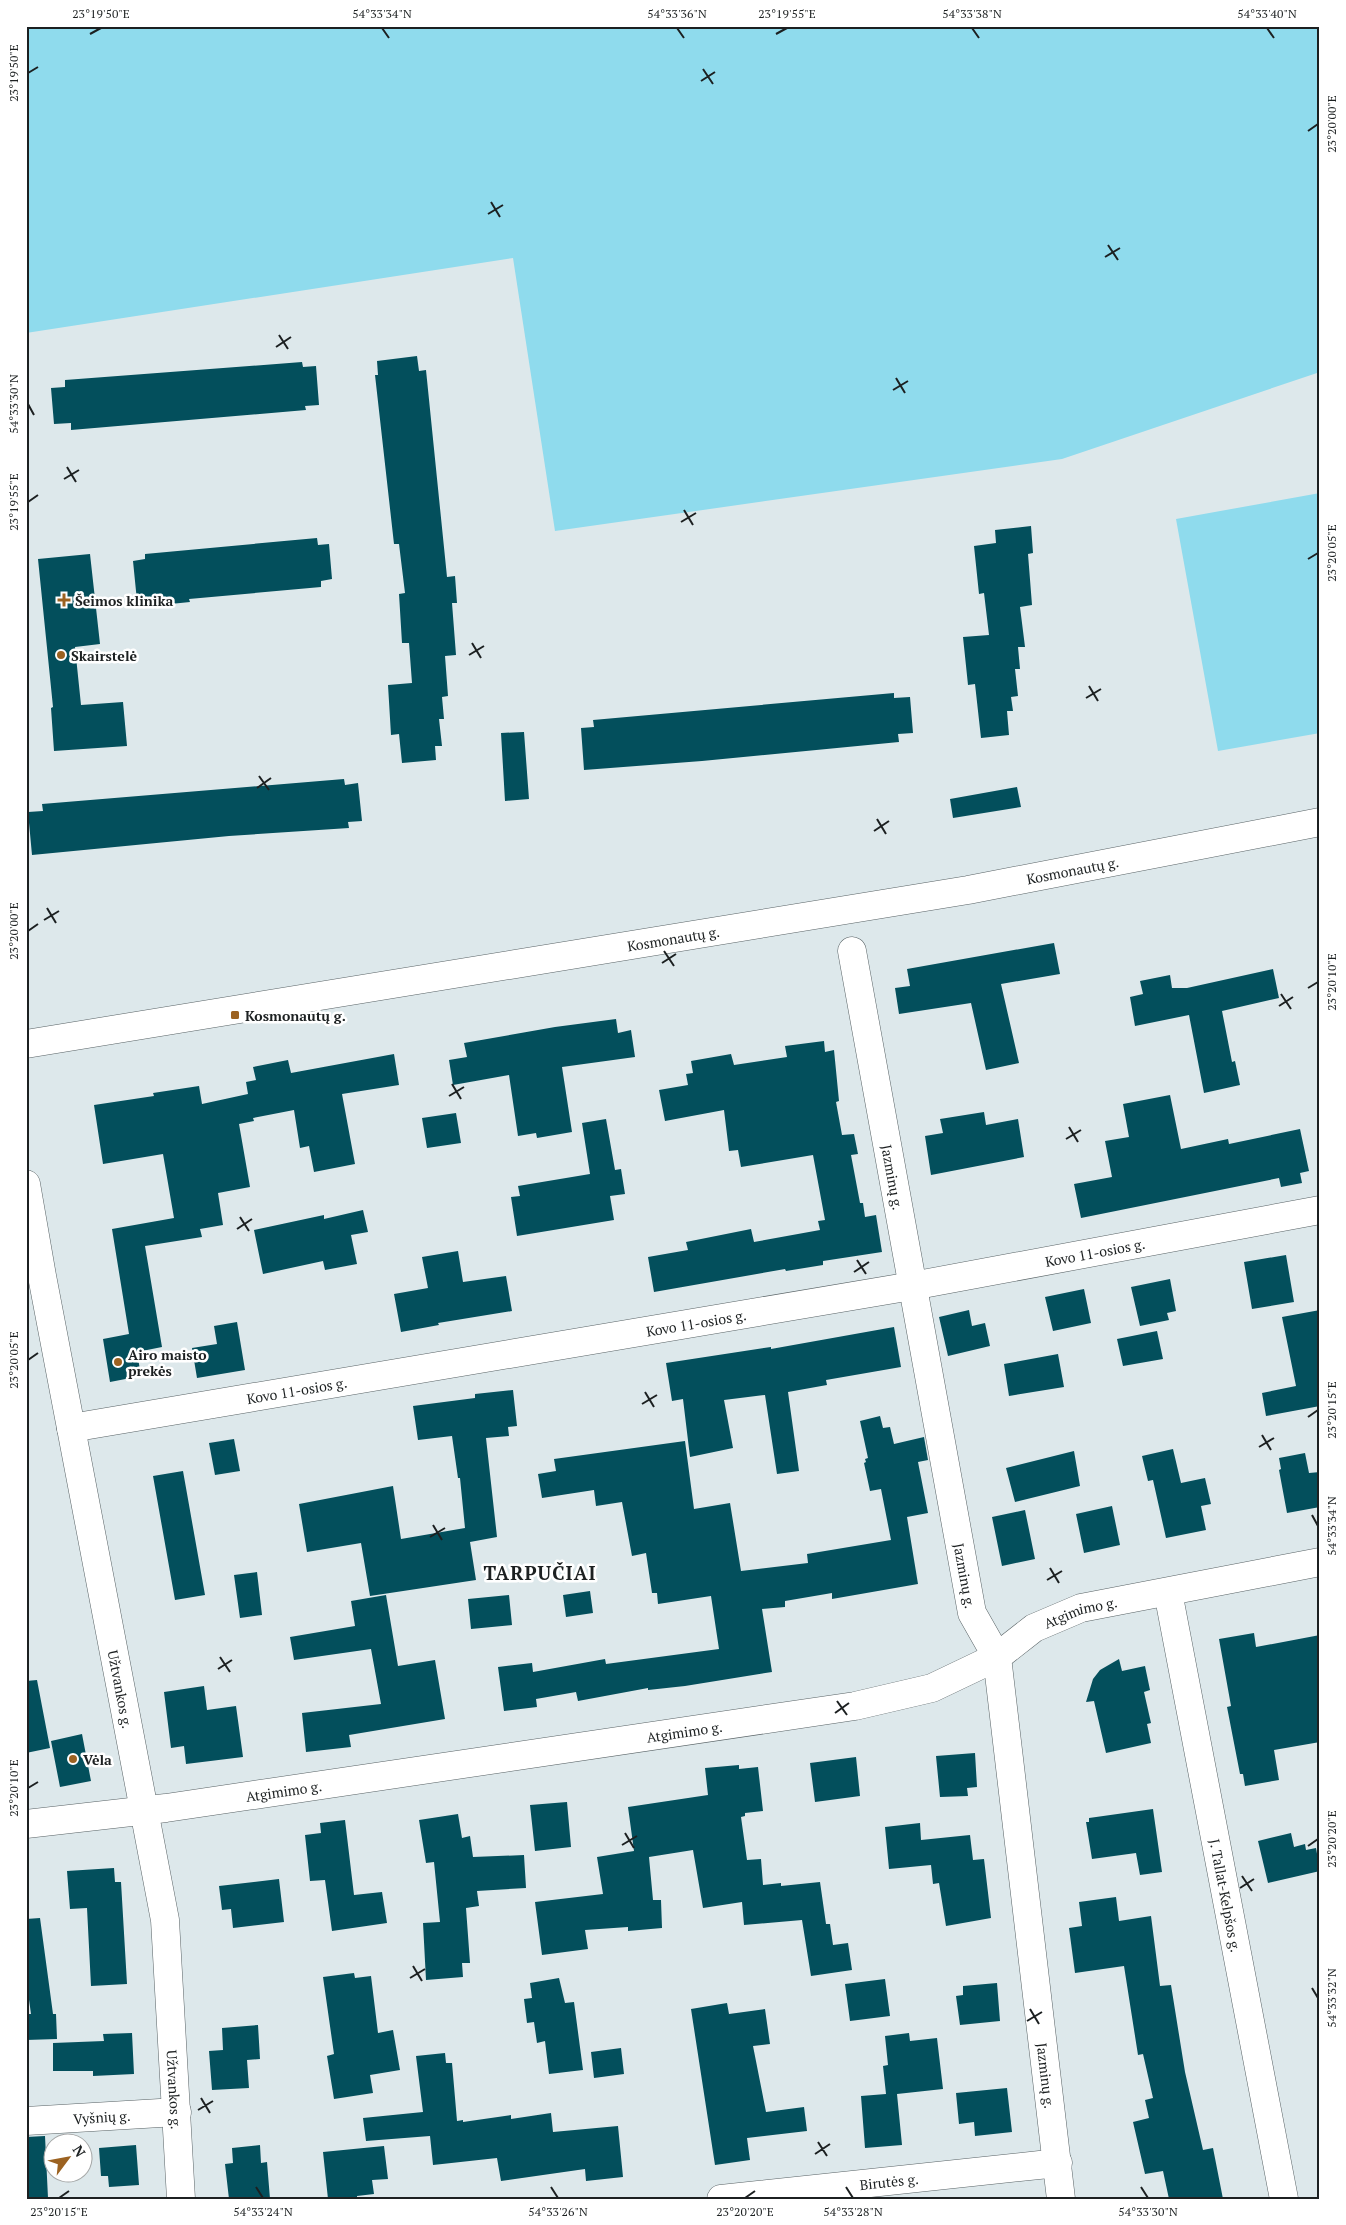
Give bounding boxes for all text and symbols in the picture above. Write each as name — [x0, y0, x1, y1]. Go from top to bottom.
text: 23°19'50"E — [72, 6, 130, 21]
text: 54°33'34"N — [352, 6, 412, 21]
text: 54°33'36"N — [647, 6, 707, 21]
text: 23°19'55"E — [758, 6, 816, 21]
text: 54°33'38"N — [942, 6, 1002, 21]
text: 54°33'40"N — [1237, 6, 1297, 21]
text: 23°19'50"E — [6, 44, 21, 102]
text: 23°20'00"E — [1324, 95, 1339, 153]
text: 54°33'30"N — [6, 374, 21, 434]
text: 23°19'55"E — [6, 473, 21, 531]
text: 23°20'05"E — [1324, 524, 1339, 582]
place label: Šeimos klinika — [75, 591, 174, 610]
marker: Šeimos klinika — [57, 593, 71, 607]
place label: Skairstelė — [71, 646, 138, 665]
marker: Skairstelė — [55, 649, 67, 661]
street label: Kosmonautų g. — [1025, 852, 1120, 888]
text: 23°20'00"E — [6, 902, 21, 960]
street label: Kosmonautų g. — [626, 921, 721, 955]
text: 23°20'10"E — [1324, 953, 1339, 1011]
place label: Kosmonautų g. — [245, 1006, 346, 1025]
marker: Kosmonautų g. — [229, 1009, 241, 1021]
street label: Jazminų g. — [878, 1143, 908, 1212]
street label: Kovo 11-osios g. — [1043, 1233, 1146, 1271]
street label: Kovo 11-osios g. — [645, 1305, 748, 1340]
text: 23°20'05"E — [6, 1331, 21, 1389]
place label: Airo maisto prekės — [128, 1345, 207, 1380]
marker: Airo maisto prekės — [112, 1356, 124, 1368]
street label: Kovo 11-osios g. — [245, 1372, 348, 1408]
text: 23°20'15"E — [1324, 1381, 1339, 1439]
text: 54°33'34"N — [1324, 1496, 1339, 1556]
street label: Jazminų g. — [950, 1542, 981, 1610]
district label: TARPUČIAI — [483, 1560, 597, 1585]
street label: Atgimimo g. — [1041, 1592, 1119, 1632]
street label: Užtvankos g. — [104, 1648, 138, 1730]
street label: Atgimimo g. — [645, 1716, 724, 1746]
place label: Vėla — [83, 1750, 112, 1769]
marker: Vėla — [67, 1753, 79, 1765]
text: 23°20'10"E — [6, 1759, 21, 1817]
street label: Atgimimo g. — [245, 1776, 323, 1806]
text: 23°20'20"E — [1324, 1810, 1339, 1868]
street label: J. Tallat-Kelpšos g. — [1206, 1837, 1246, 1954]
text: 54°33'32"N — [1324, 1968, 1339, 2028]
street label: Jazminų g. — [1033, 2042, 1060, 2110]
street label: Užtvankos g. — [163, 2049, 186, 2130]
street label: Vyšnių g. — [73, 2105, 131, 2128]
north arrow — [42, 2132, 92, 2182]
text: N — [69, 2141, 91, 2161]
street label: Birutės g. — [859, 2168, 920, 2194]
text: 23°20'15"E — [30, 2204, 88, 2219]
text: 54°33'24"N — [233, 2204, 293, 2219]
text: 54°33'26"N — [528, 2204, 588, 2219]
text: 23°20'20"E — [716, 2204, 774, 2219]
text: 54°33'28"N — [823, 2204, 883, 2219]
text: 54°33'30"N — [1118, 2204, 1178, 2219]

